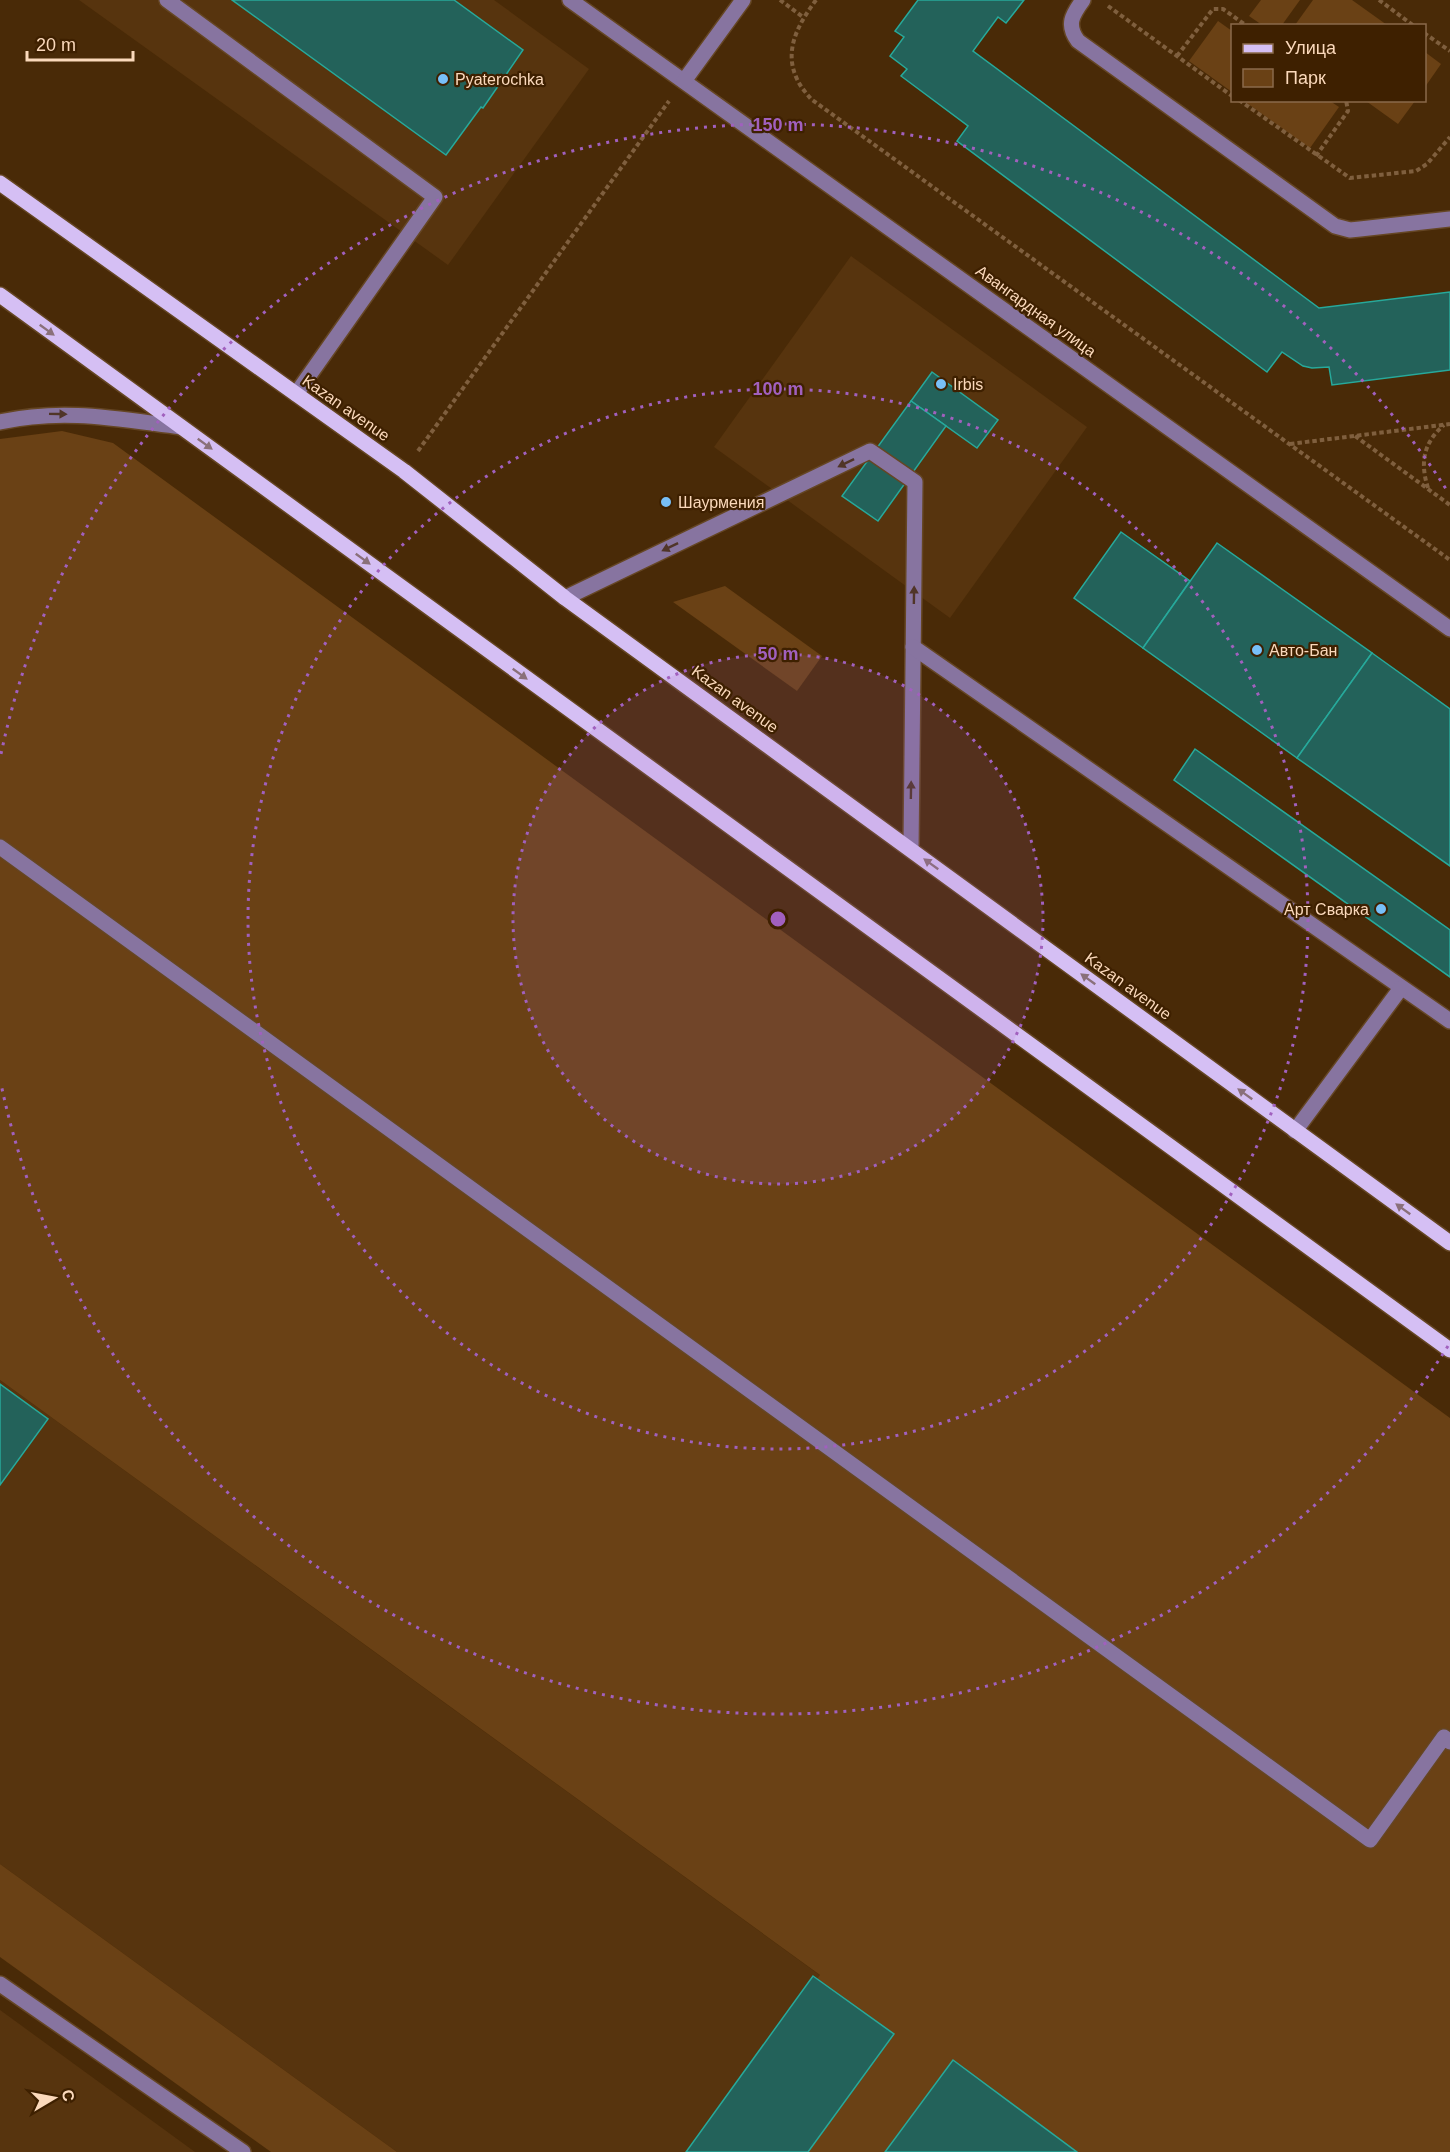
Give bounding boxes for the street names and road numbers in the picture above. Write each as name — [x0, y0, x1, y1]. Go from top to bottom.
street label: Авангардная улица — [973, 262, 1099, 360]
street label: Kazan avenue — [299, 372, 393, 444]
street label: Kazan avenue — [689, 662, 781, 736]
street label: Kazan avenue — [1082, 949, 1174, 1023]

